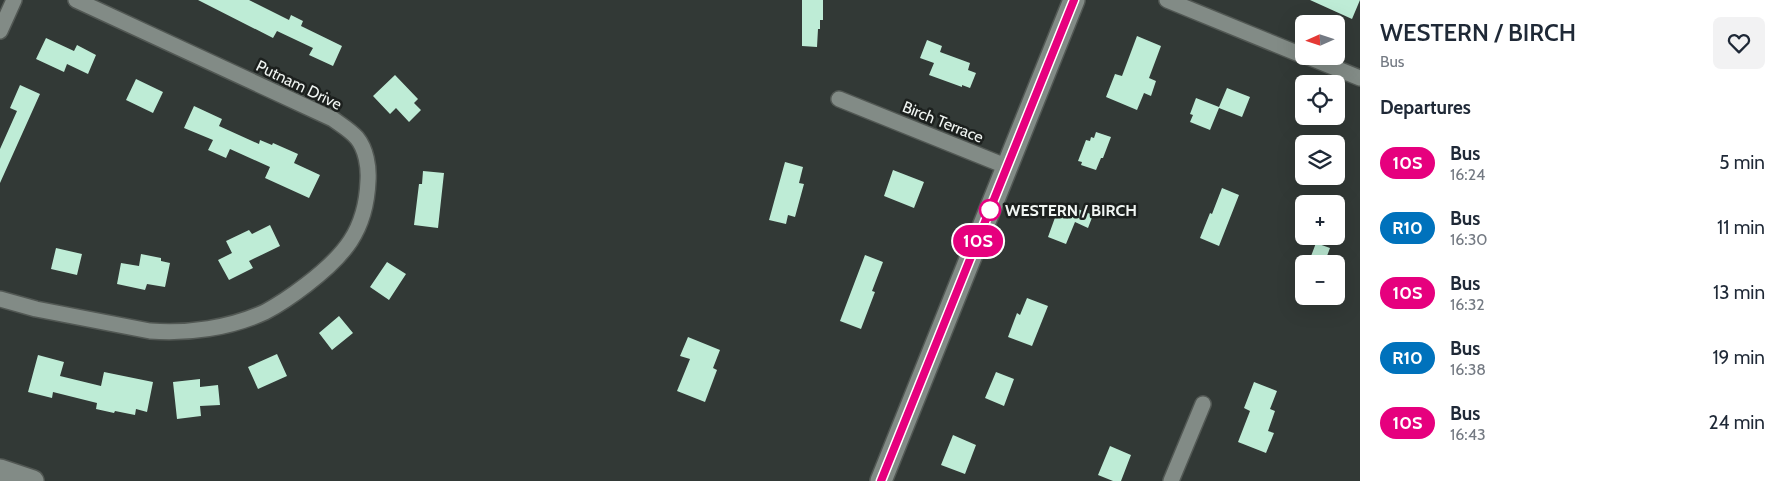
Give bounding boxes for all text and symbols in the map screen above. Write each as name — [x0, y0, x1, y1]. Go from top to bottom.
north arrow — [1295, 15, 1345, 65]
map controls — [1295, 15, 1345, 305]
button: heart — [1713, 17, 1765, 69]
text: WESTERN / BIRCH — [1380, 18, 1576, 47]
text: Bus — [1380, 52, 1404, 71]
street label: Putnam Drive — [253, 56, 345, 114]
button: locate — [1295, 75, 1345, 125]
text: Departures — [1380, 96, 1471, 119]
street label: Birch Terrace — [900, 97, 986, 147]
button: layers — [1295, 135, 1345, 185]
text: Bus — [1450, 142, 1480, 165]
text: 5 min — [1719, 151, 1765, 174]
text: 10S — [1393, 152, 1422, 174]
text: 16:24 — [1450, 165, 1485, 184]
button: + — [1295, 195, 1345, 245]
marker: WESTERN / BIRCH — [979, 199, 1001, 221]
place label: WESTERN / BIRCH — [1005, 201, 1137, 220]
text: Bus — [1450, 207, 1480, 230]
text: 11 min — [1717, 216, 1765, 239]
text: R10 — [1392, 217, 1423, 239]
line badge: 10S — [949, 225, 1007, 257]
text: 10S — [963, 230, 993, 252]
text: 16:30 — [1450, 230, 1487, 249]
button: − — [1295, 255, 1345, 305]
text: Bus — [1450, 272, 1480, 295]
text: 13 min — [1713, 281, 1765, 304]
text: 10S — [1393, 282, 1422, 304]
text: 16:32 — [1450, 295, 1485, 314]
text: Bus — [1450, 337, 1480, 360]
text: 19 min — [1712, 346, 1765, 369]
text: R10 — [1392, 347, 1423, 369]
text: 16:38 — [1450, 360, 1486, 379]
text: Bus — [1450, 402, 1480, 425]
text: 24 min — [1708, 411, 1765, 434]
text: 10S — [1393, 412, 1422, 434]
text: 16:43 — [1450, 425, 1486, 444]

